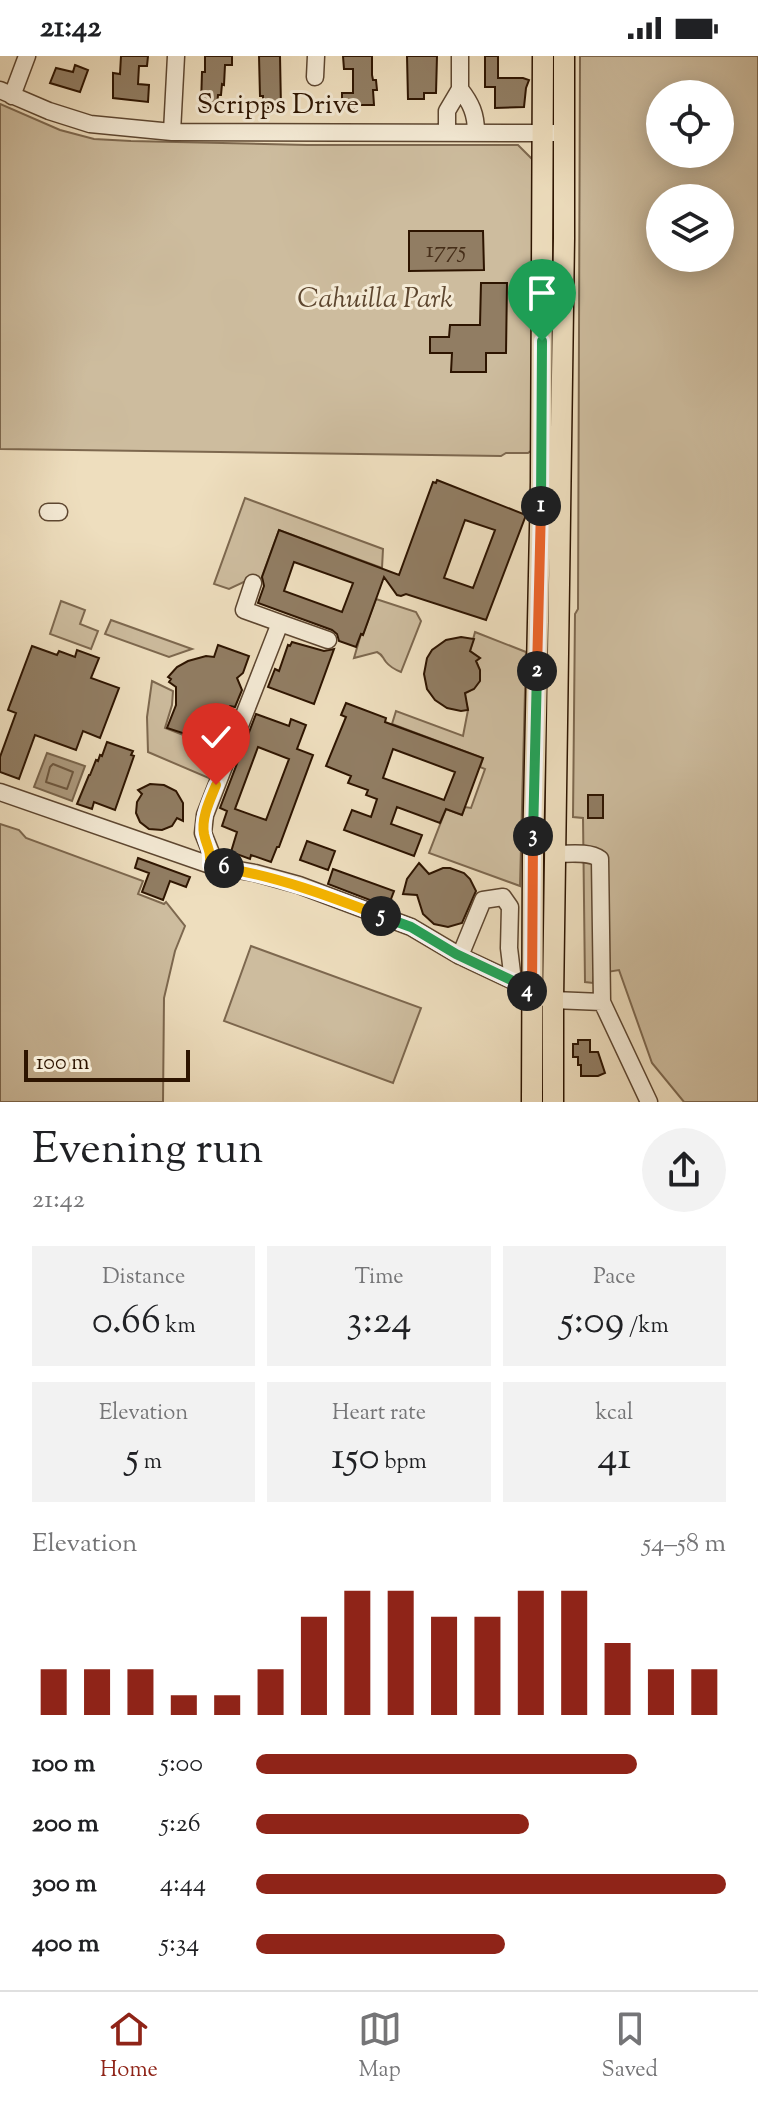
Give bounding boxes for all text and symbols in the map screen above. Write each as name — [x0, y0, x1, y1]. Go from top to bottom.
text: 21:42 — [40, 7, 101, 50]
map controls — [646, 80, 734, 272]
button: locate — [646, 80, 734, 168]
street label: Scripps Drive — [197, 86, 359, 126]
button: layers — [646, 184, 734, 272]
house number: 1775 — [426, 234, 466, 268]
pin — [508, 259, 576, 341]
icon: arrive — [520, 271, 564, 315]
park label: Cahuilla Park — [297, 280, 453, 320]
pin: 1 — [521, 486, 561, 526]
text: 1 — [537, 490, 545, 522]
pin: 2 — [517, 651, 557, 691]
text: 2 — [532, 655, 542, 687]
pin — [182, 703, 250, 785]
icon: check — [194, 715, 238, 759]
pin: 3 — [513, 816, 553, 856]
text: 3 — [529, 820, 537, 852]
pin: 6 — [204, 848, 244, 888]
text: 6 — [219, 852, 229, 884]
pin: 5 — [361, 896, 401, 936]
text: 5 — [377, 900, 385, 932]
pin: 4 — [507, 971, 547, 1011]
text: 4 — [521, 975, 533, 1007]
scale bar — [24, 1046, 190, 1082]
text: 100 m — [36, 1048, 89, 1080]
text: Evening run — [32, 1120, 264, 1183]
button: share — [642, 1128, 726, 1212]
text: 21:42 — [32, 1182, 85, 1219]
text: Distance — [102, 1262, 185, 1294]
text: Time — [355, 1262, 403, 1294]
text: Pace — [593, 1262, 635, 1294]
text: 0.66 — [92, 1294, 161, 1351]
text: 3:24 — [346, 1294, 412, 1351]
text: 5:09 — [560, 1294, 624, 1351]
text: km — [161, 1311, 196, 1343]
text: /km — [624, 1311, 669, 1343]
text: Elevation — [99, 1398, 188, 1430]
text: Heart rate — [332, 1398, 426, 1430]
text: kcal — [595, 1398, 633, 1430]
text: 5 — [125, 1430, 139, 1487]
text: 150 — [331, 1430, 380, 1487]
text: 41 — [597, 1430, 631, 1487]
text: m — [139, 1447, 162, 1479]
text: bpm — [380, 1447, 427, 1479]
text: Elevation — [32, 1526, 137, 1563]
text: 54–58 m — [642, 1526, 726, 1563]
text: 100 m — [32, 1746, 95, 1783]
text: 5:00 — [160, 1746, 203, 1783]
text: 200 m — [32, 1806, 99, 1843]
text: 5:26 — [160, 1806, 201, 1843]
text: 300 m — [32, 1866, 97, 1903]
text: 4:44 — [160, 1866, 206, 1903]
text: 400 m — [32, 1926, 99, 1963]
text: 5:34 — [160, 1926, 199, 1963]
tab: Home — [100, 2007, 158, 2087]
tab: Map — [358, 2007, 402, 2087]
tab: Saved — [602, 2007, 658, 2087]

